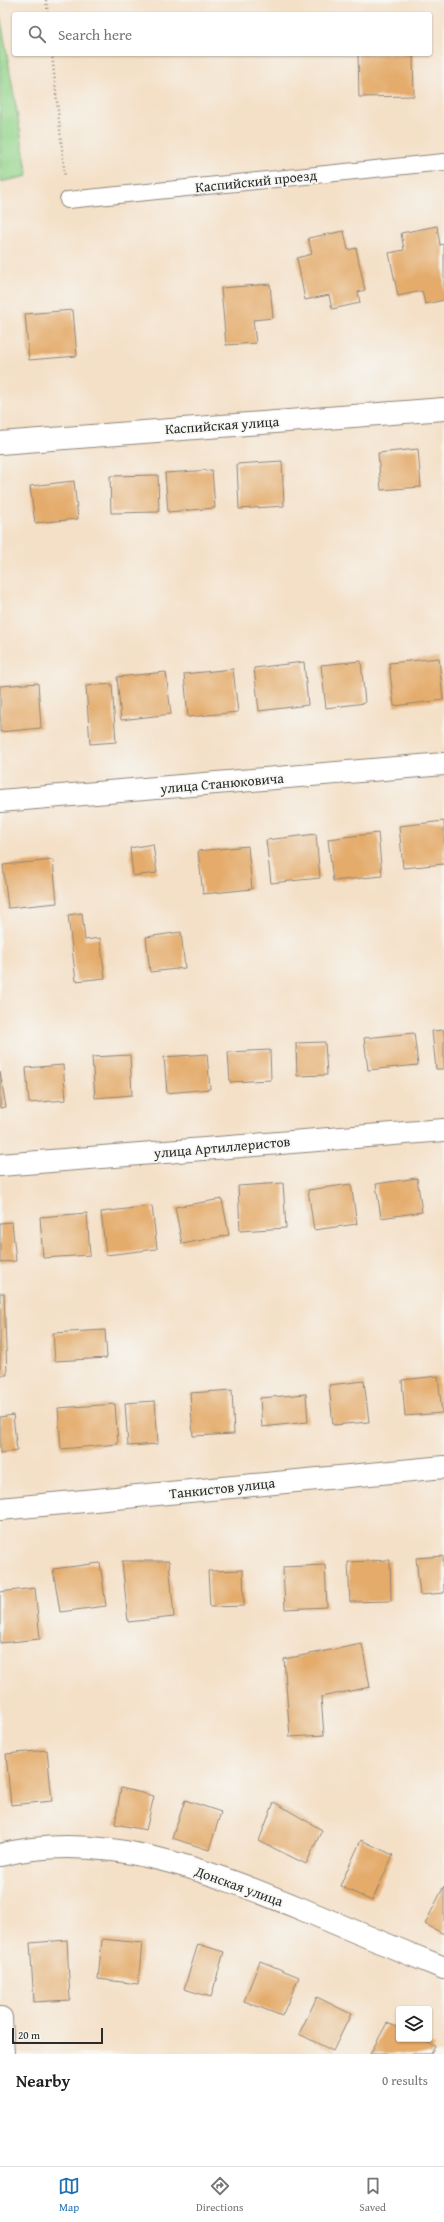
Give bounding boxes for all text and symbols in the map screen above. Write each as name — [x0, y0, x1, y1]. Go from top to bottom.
search box — [12, 12, 432, 56]
icon: search — [26, 23, 48, 45]
text: Search here — [58, 24, 132, 45]
street label: Каспийский проезд — [194, 165, 318, 197]
street label: Каспийская улица — [164, 411, 280, 439]
street label: улица Станюковича — [158, 768, 285, 798]
street label: улица Артиллеристов — [152, 1131, 291, 1163]
street label: Танкистов улица — [168, 1472, 276, 1503]
street label: Донская улица — [191, 1860, 286, 1911]
map controls — [396, 2006, 432, 2042]
button: layers — [396, 2006, 432, 2042]
scale bar — [12, 2026, 103, 2045]
text: 20 m — [18, 2027, 40, 2043]
text: Nearby — [16, 2068, 70, 2093]
text: 0 results — [382, 2071, 428, 2090]
tab: Map — [58, 2175, 80, 2215]
tab: Directions — [196, 2175, 243, 2215]
tab: Saved — [359, 2175, 386, 2215]

